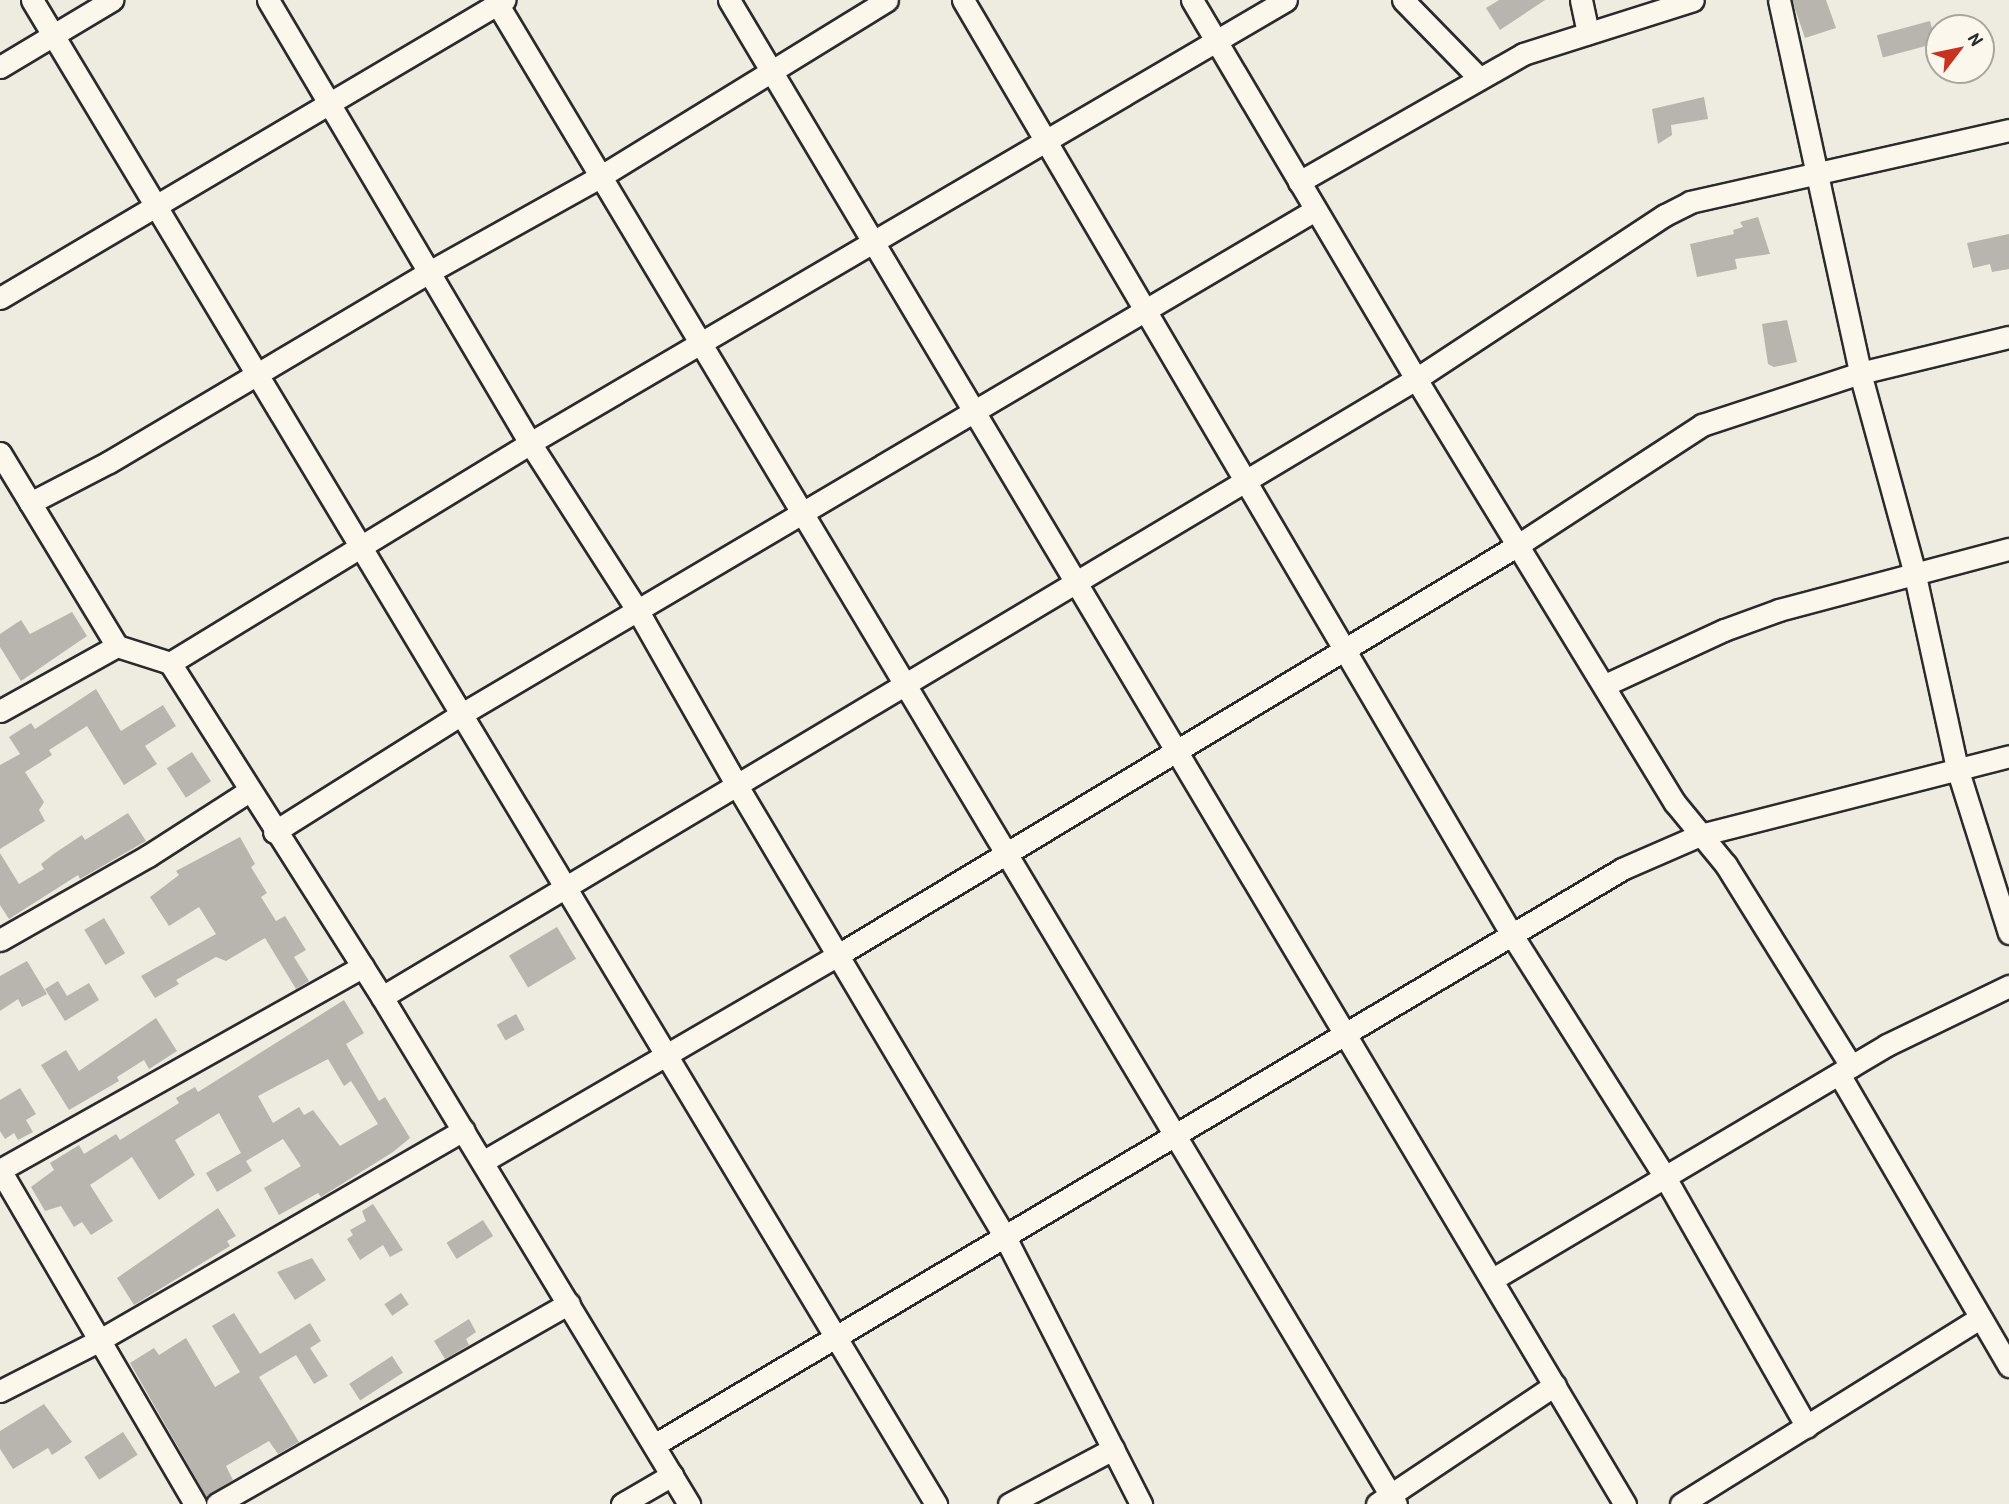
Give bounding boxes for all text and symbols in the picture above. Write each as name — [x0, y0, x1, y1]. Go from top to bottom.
north arrow — [1925, 14, 1995, 84]
text: N — [1962, 28, 1990, 50]

